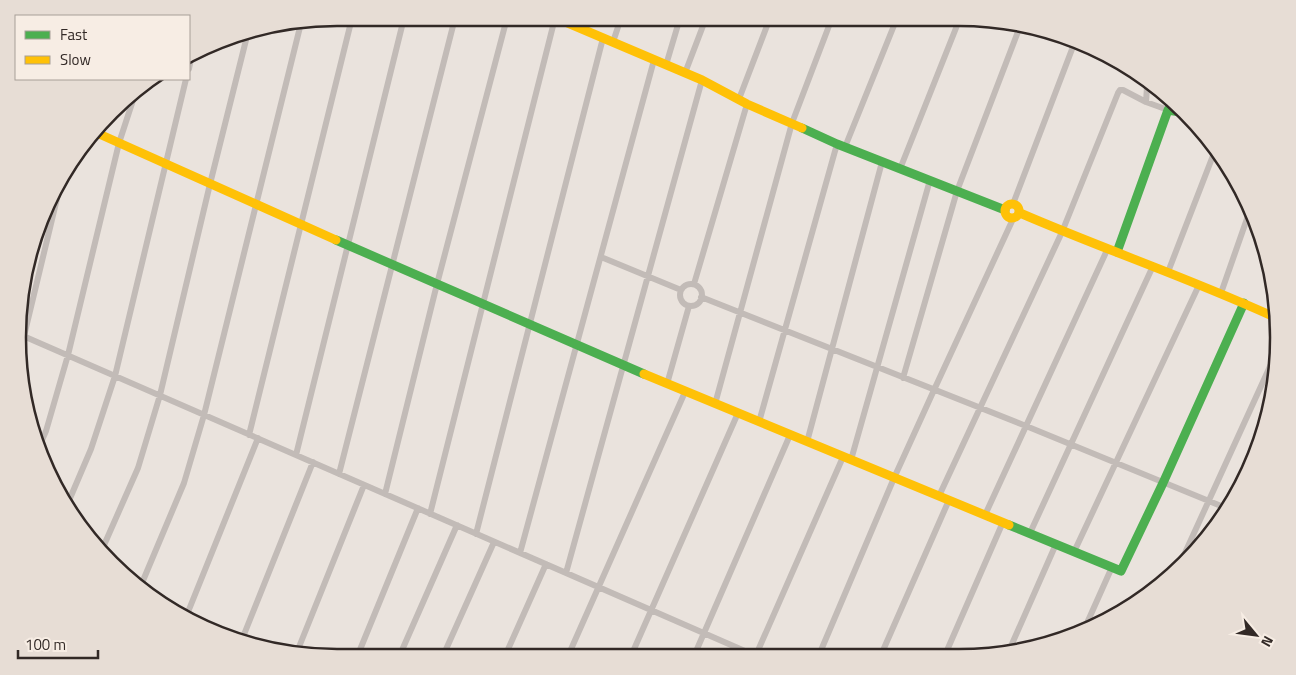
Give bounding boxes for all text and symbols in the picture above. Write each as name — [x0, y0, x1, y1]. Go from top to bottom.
legend — [15, 15, 190, 80]
text: Fast — [60, 23, 88, 46]
text: Slow — [60, 48, 91, 71]
north arrow — [1231, 610, 1281, 660]
scale bar — [18, 628, 98, 660]
text: N — [1256, 632, 1279, 651]
text: 100 m — [25, 633, 66, 656]

